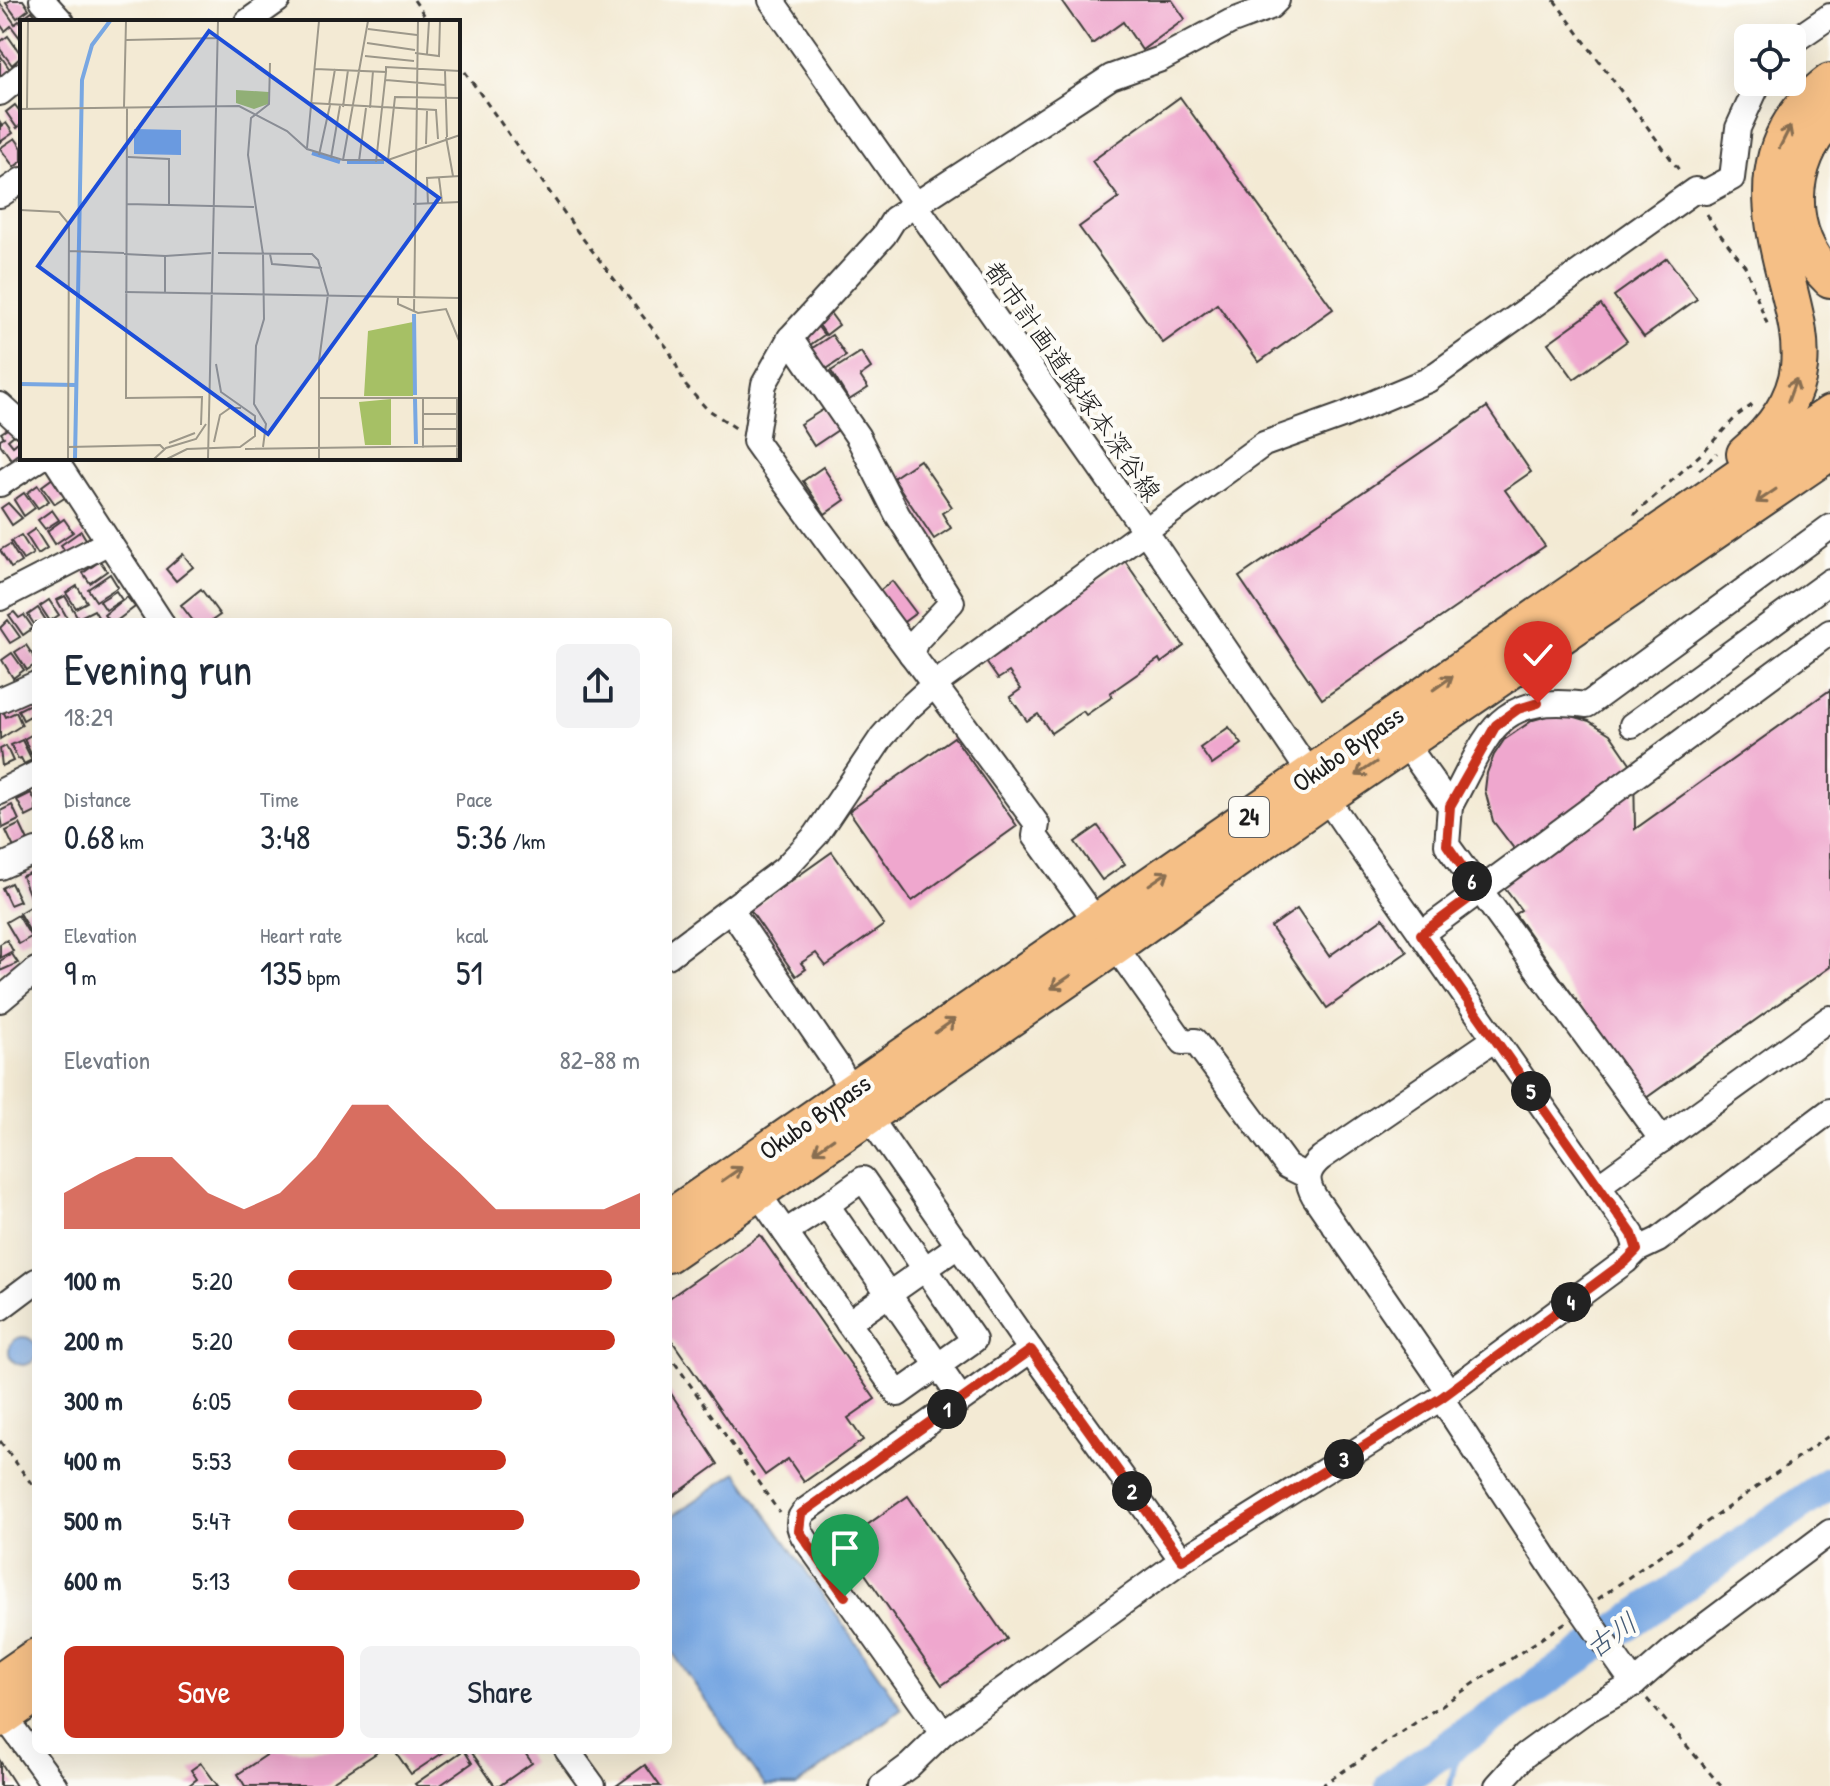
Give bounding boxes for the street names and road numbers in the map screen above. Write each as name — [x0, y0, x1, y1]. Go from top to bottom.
street label: 都市計画道路塚本深谷線 — [977, 254, 1170, 508]
street label: Okubo Bypass — [1285, 697, 1410, 800]
road number: 24 — [1229, 797, 1269, 837]
street label: Okubo Bypass — [752, 1065, 877, 1168]

